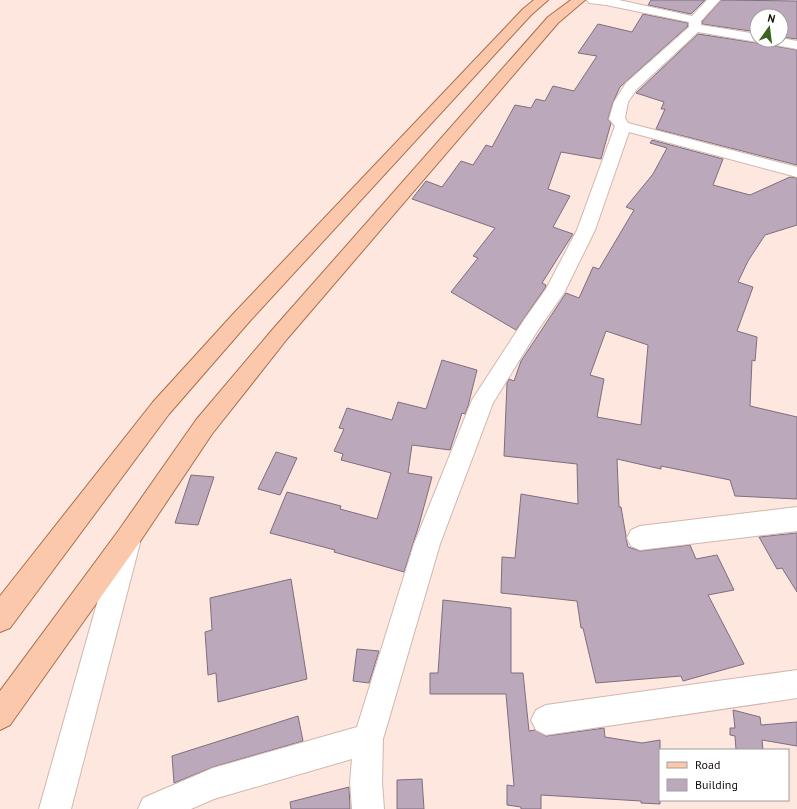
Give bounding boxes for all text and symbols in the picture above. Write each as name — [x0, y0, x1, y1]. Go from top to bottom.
north arrow — [749, 8, 789, 48]
text: N — [766, 11, 777, 26]
legend — [659, 749, 789, 801]
text: Road — [695, 757, 720, 772]
text: Building — [695, 777, 738, 792]

